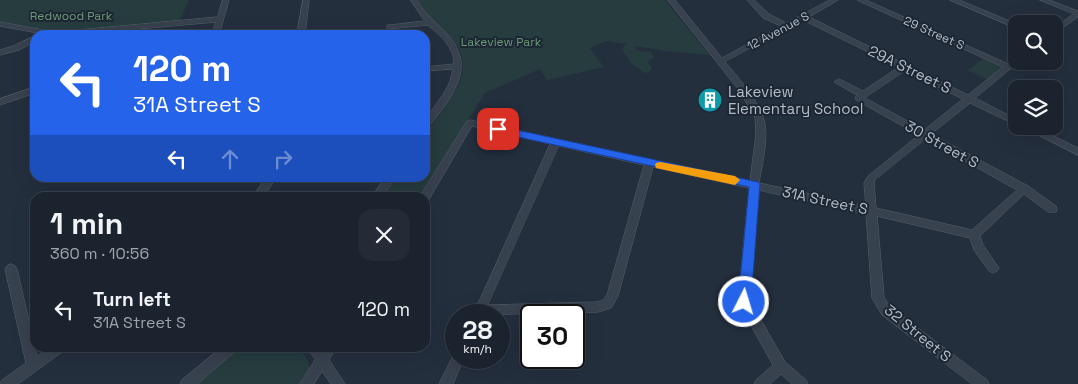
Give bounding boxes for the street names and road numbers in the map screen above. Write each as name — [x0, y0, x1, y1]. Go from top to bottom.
street label: 12 Avenue S — [744, 8, 812, 54]
street label: 29 Street S — [901, 13, 967, 53]
street label: 29A Street S — [865, 41, 955, 97]
street label: 30 Street S — [902, 116, 982, 172]
street label: 31A Street S — [780, 182, 870, 218]
street label: 32 Street S — [881, 300, 955, 366]

